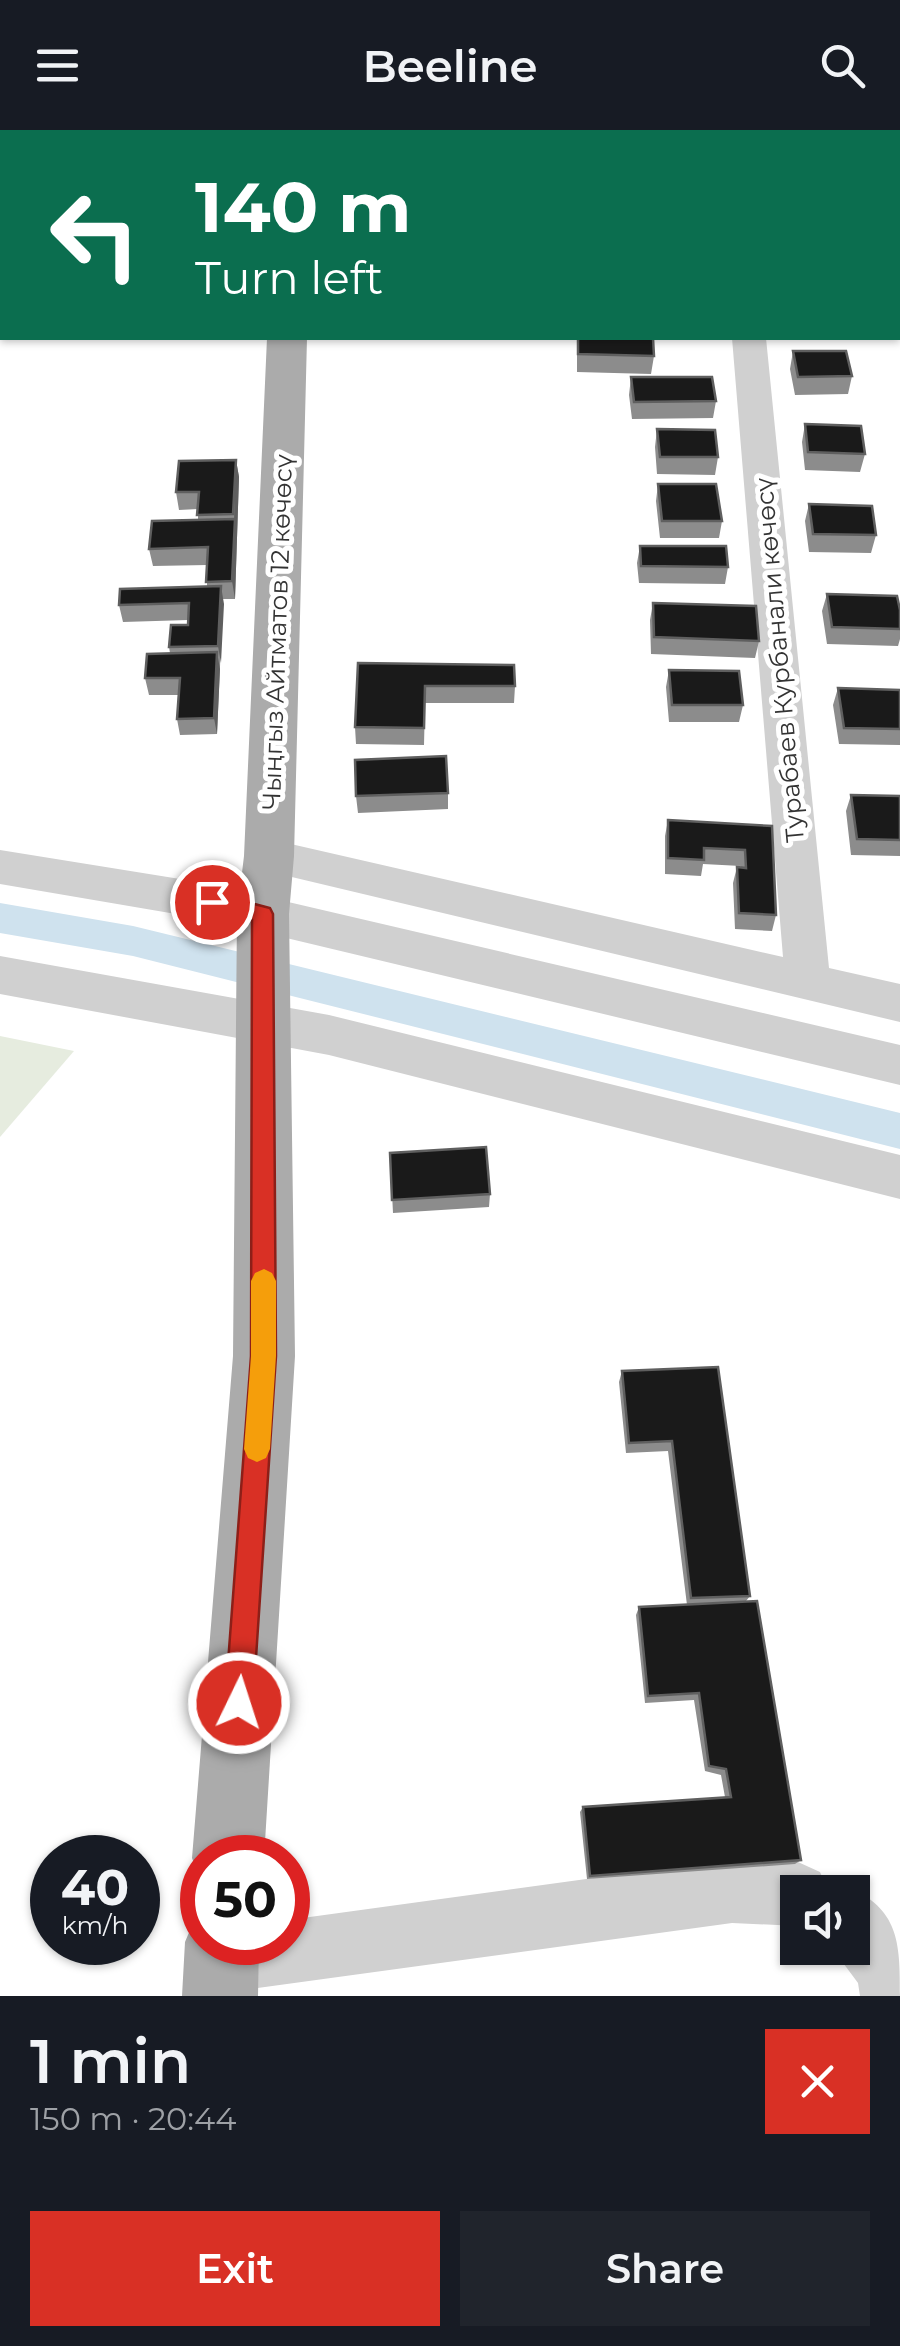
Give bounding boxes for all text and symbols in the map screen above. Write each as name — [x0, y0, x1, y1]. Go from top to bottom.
icon: menu — [30, 38, 85, 93]
text: Beeline — [362, 38, 538, 93]
icon: search — [815, 38, 870, 93]
text: 140 m — [195, 164, 411, 250]
icon: left — [30, 170, 160, 300]
text: Turn left — [195, 250, 383, 305]
street label: Чыңгыз Айтматов 12 көчөсү — [256, 454, 298, 810]
street label: Турабаев Курбанали көчөсү — [748, 476, 810, 844]
pin — [170, 860, 255, 945]
icon: arrive — [185, 875, 240, 930]
position arrow — [187, 1651, 291, 1755]
speed limit sign: 50 — [180, 1835, 310, 1965]
text: 40 — [61, 1857, 129, 1918]
map controls — [780, 1875, 870, 1965]
button: sound — [780, 1875, 870, 1965]
text: km/h — [62, 1910, 128, 1940]
text: 1 min — [30, 2025, 191, 2098]
button: close — [765, 2029, 870, 2134]
text: 150 m · 20:44 — [30, 2099, 236, 2138]
button: Exit — [30, 2211, 440, 2326]
button: Share — [460, 2211, 870, 2326]

